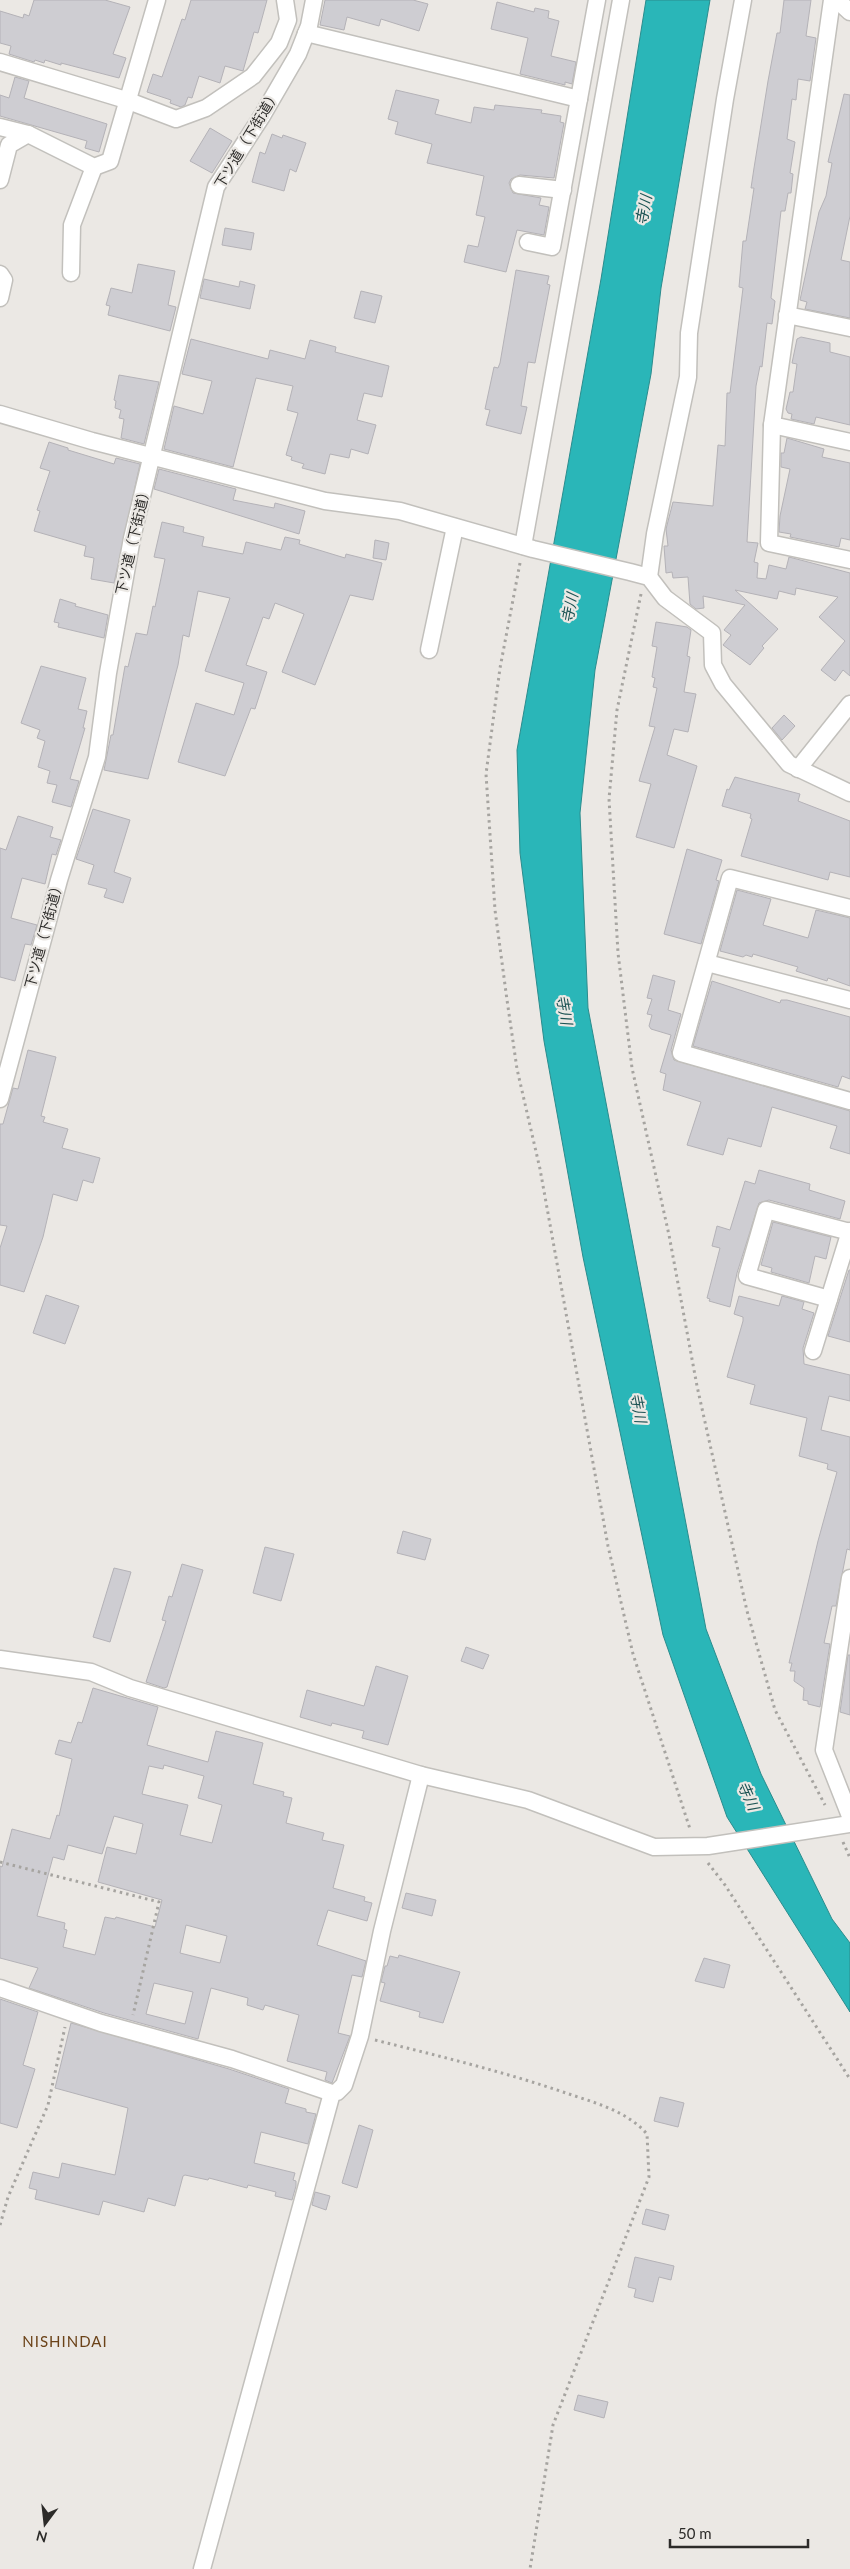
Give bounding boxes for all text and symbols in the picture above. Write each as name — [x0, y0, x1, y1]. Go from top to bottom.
street label: 下ツ道（下街道） — [210, 86, 283, 191]
water label: 寺川 — [632, 192, 655, 226]
street label: 下ツ道（下街道） — [112, 483, 153, 596]
water label: 寺川 — [557, 589, 581, 624]
street label: 下ツ道（下街道） — [21, 878, 66, 990]
water label: 寺川 — [554, 993, 577, 1028]
water label: 寺川 — [627, 1391, 651, 1426]
water label: 寺川 — [735, 1778, 764, 1815]
district label: NISHINDAI — [22, 2332, 108, 2350]
north arrow — [20, 2499, 70, 2549]
scale bar — [670, 2516, 808, 2548]
text: 50 m — [678, 2524, 712, 2542]
text: N — [34, 2527, 49, 2547]

